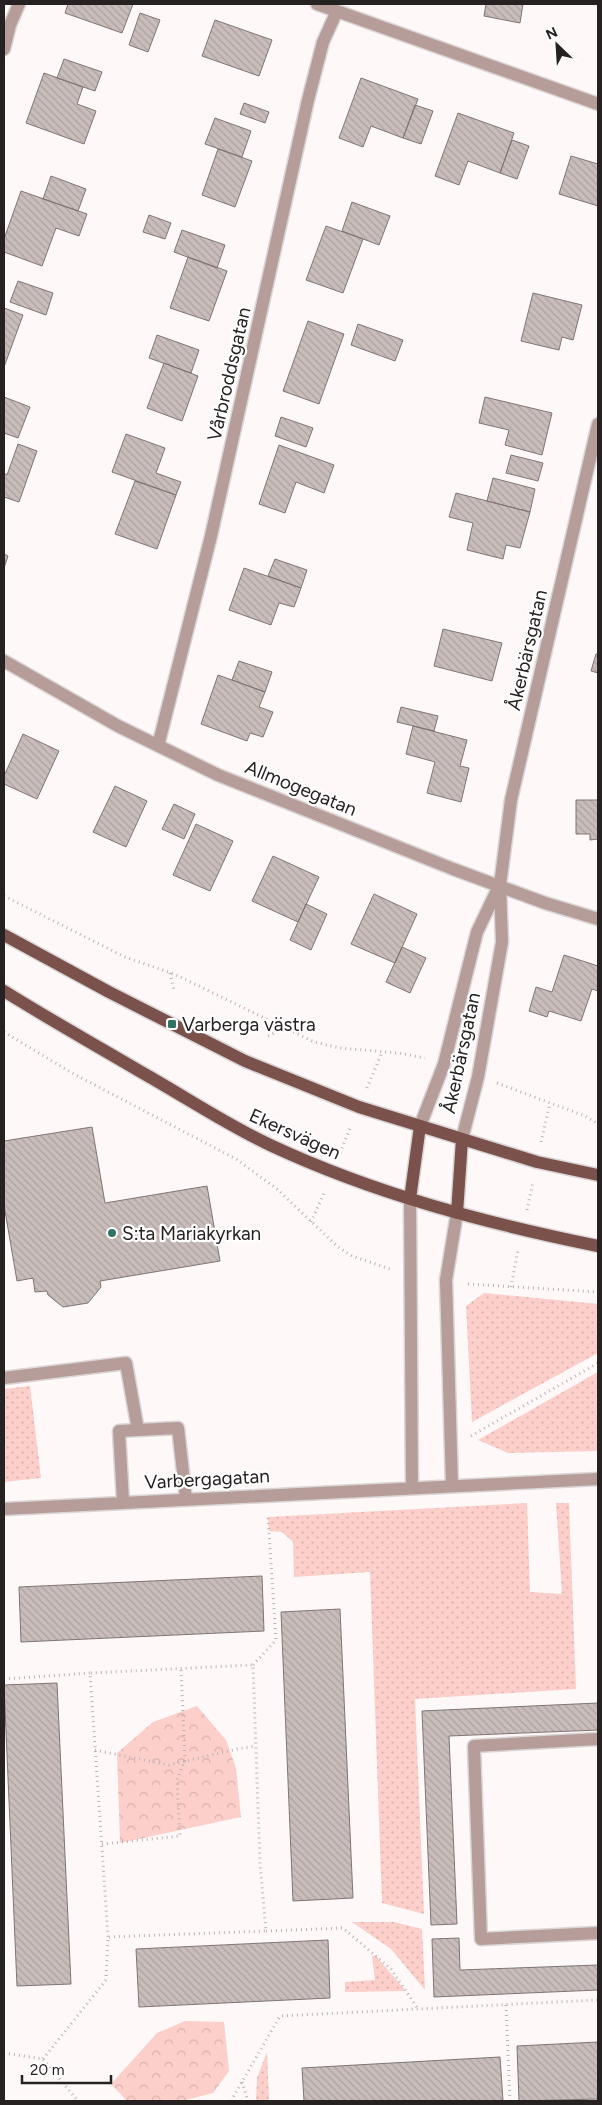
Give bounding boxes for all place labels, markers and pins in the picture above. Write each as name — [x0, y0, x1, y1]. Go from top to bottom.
place label: Varberga västra — [182, 1013, 316, 1036]
marker: Varberga västra — [166, 1018, 178, 1030]
place label: S:ta Mariakyrkan — [122, 1222, 261, 1245]
marker: S:ta Mariakyrkan — [106, 1227, 118, 1239]

